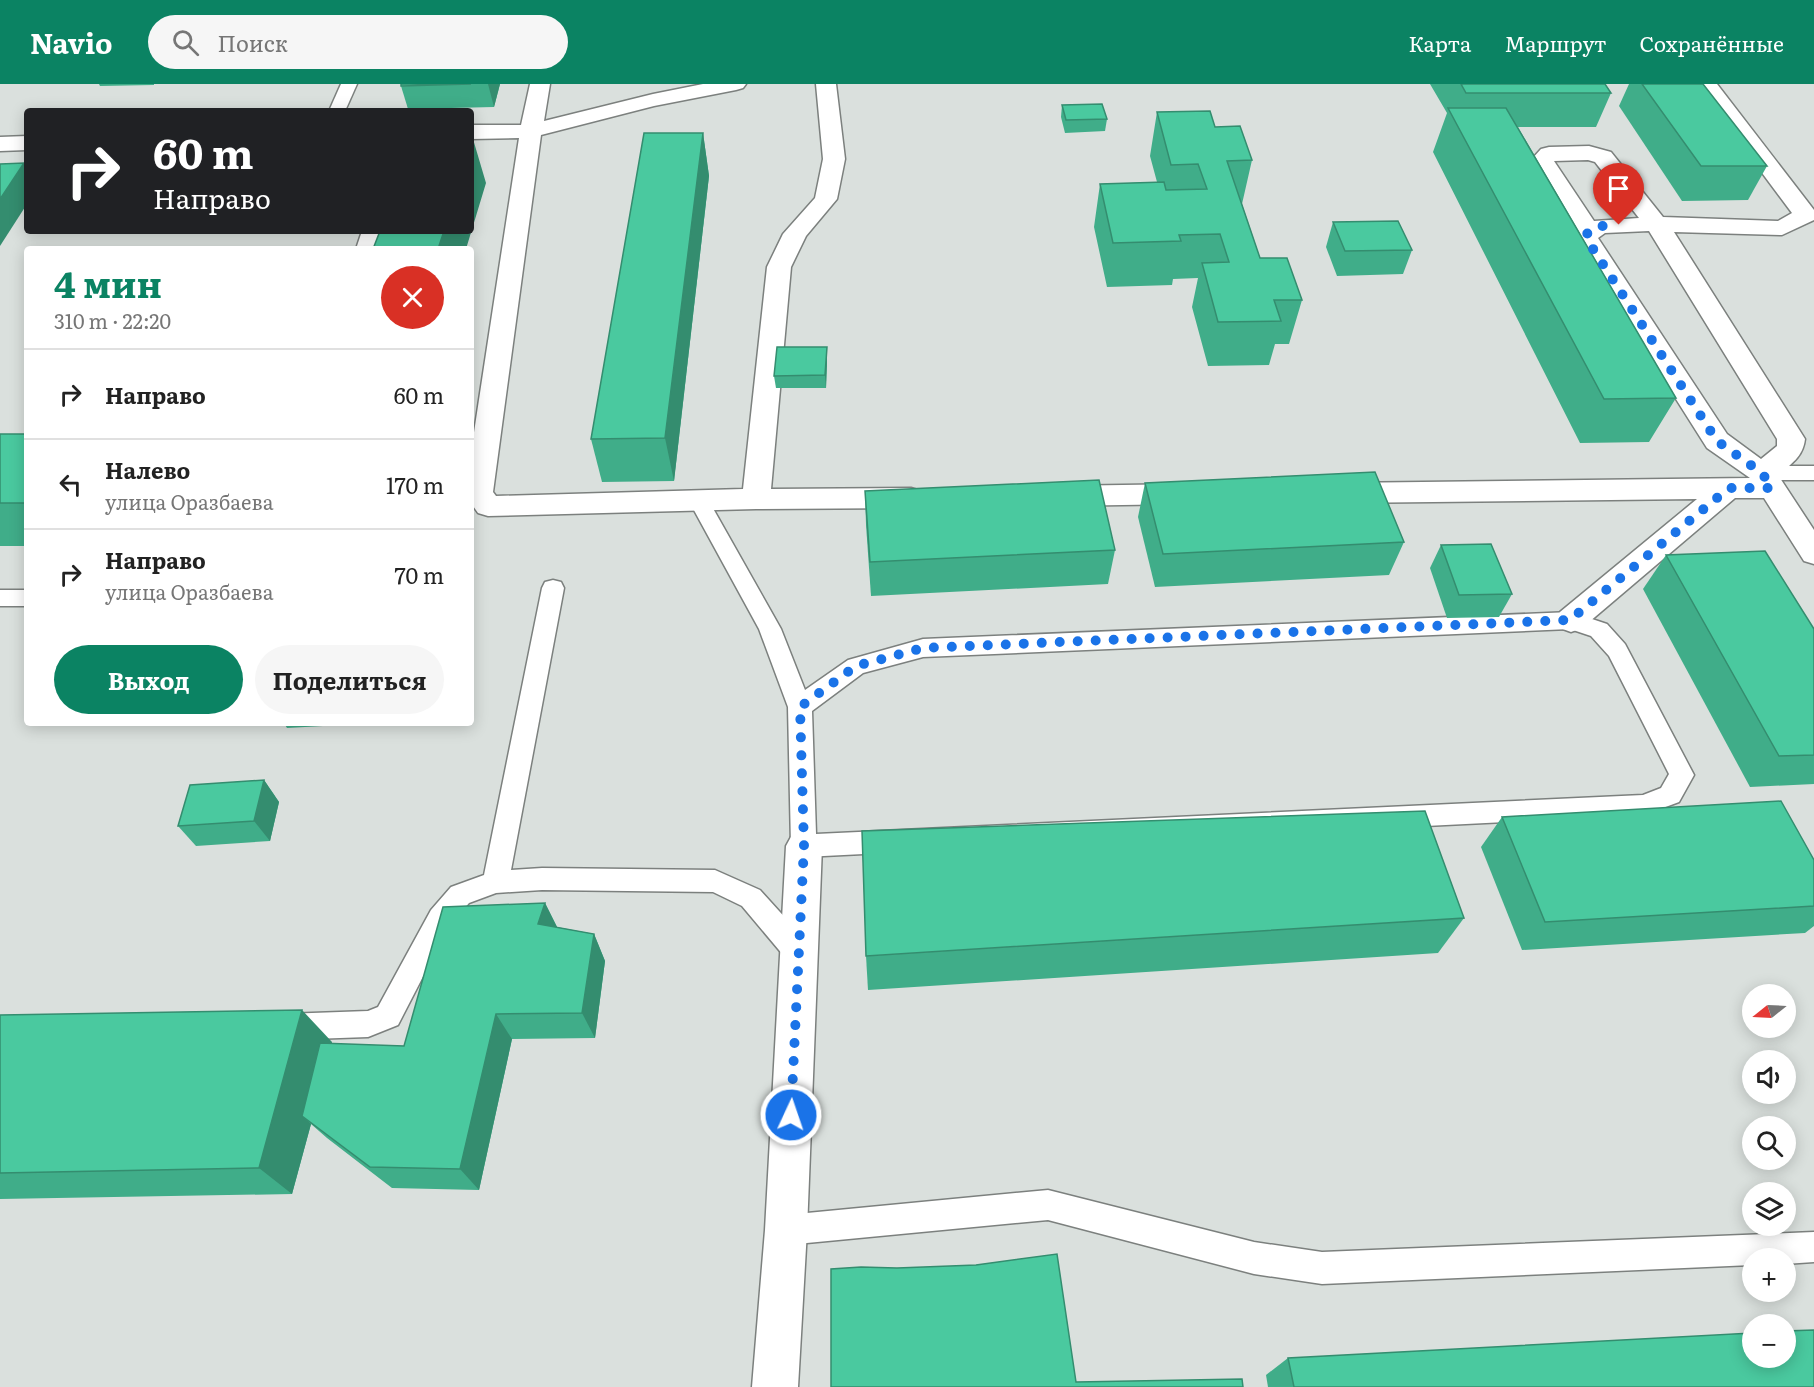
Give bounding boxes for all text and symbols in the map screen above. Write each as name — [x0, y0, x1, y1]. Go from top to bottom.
search box — [148, 15, 568, 69]
text: Navio — [30, 21, 112, 63]
icon: search — [169, 26, 202, 59]
text: Поиск — [217, 26, 288, 59]
text: Карта — [1408, 27, 1471, 58]
text: Маршрут — [1504, 27, 1606, 58]
text: Сохранённые — [1639, 27, 1784, 58]
text: 60 m — [153, 120, 254, 182]
icon: right — [54, 132, 132, 210]
pin — [1593, 163, 1644, 225]
icon: arrive — [1602, 172, 1635, 205]
text: Направо — [153, 177, 271, 217]
text: 4 мин — [54, 256, 162, 309]
button: close — [381, 266, 444, 329]
text: 310 m · 22:20 — [54, 305, 171, 335]
icon: right — [54, 378, 87, 411]
text: Направо — [105, 378, 206, 411]
text: 60 m — [394, 378, 444, 411]
text: Налево — [105, 453, 190, 486]
icon: left — [54, 468, 87, 501]
text: 170 m — [386, 468, 444, 501]
text: улица Оразбаева — [105, 486, 273, 516]
text: Направо — [105, 543, 206, 576]
icon: right — [54, 558, 87, 591]
text: 70 m — [394, 558, 444, 591]
text: улица Оразбаева — [105, 576, 273, 606]
button: Выход — [54, 645, 243, 714]
button: Поделиться — [255, 645, 444, 714]
north arrow — [1742, 984, 1796, 1038]
map controls — [1742, 984, 1796, 1368]
button: sound — [1742, 1050, 1796, 1104]
position arrow — [759, 1083, 823, 1147]
button: search — [1742, 1116, 1796, 1170]
button: layers — [1742, 1182, 1796, 1236]
button: + — [1742, 1248, 1796, 1302]
button: − — [1742, 1314, 1796, 1368]

